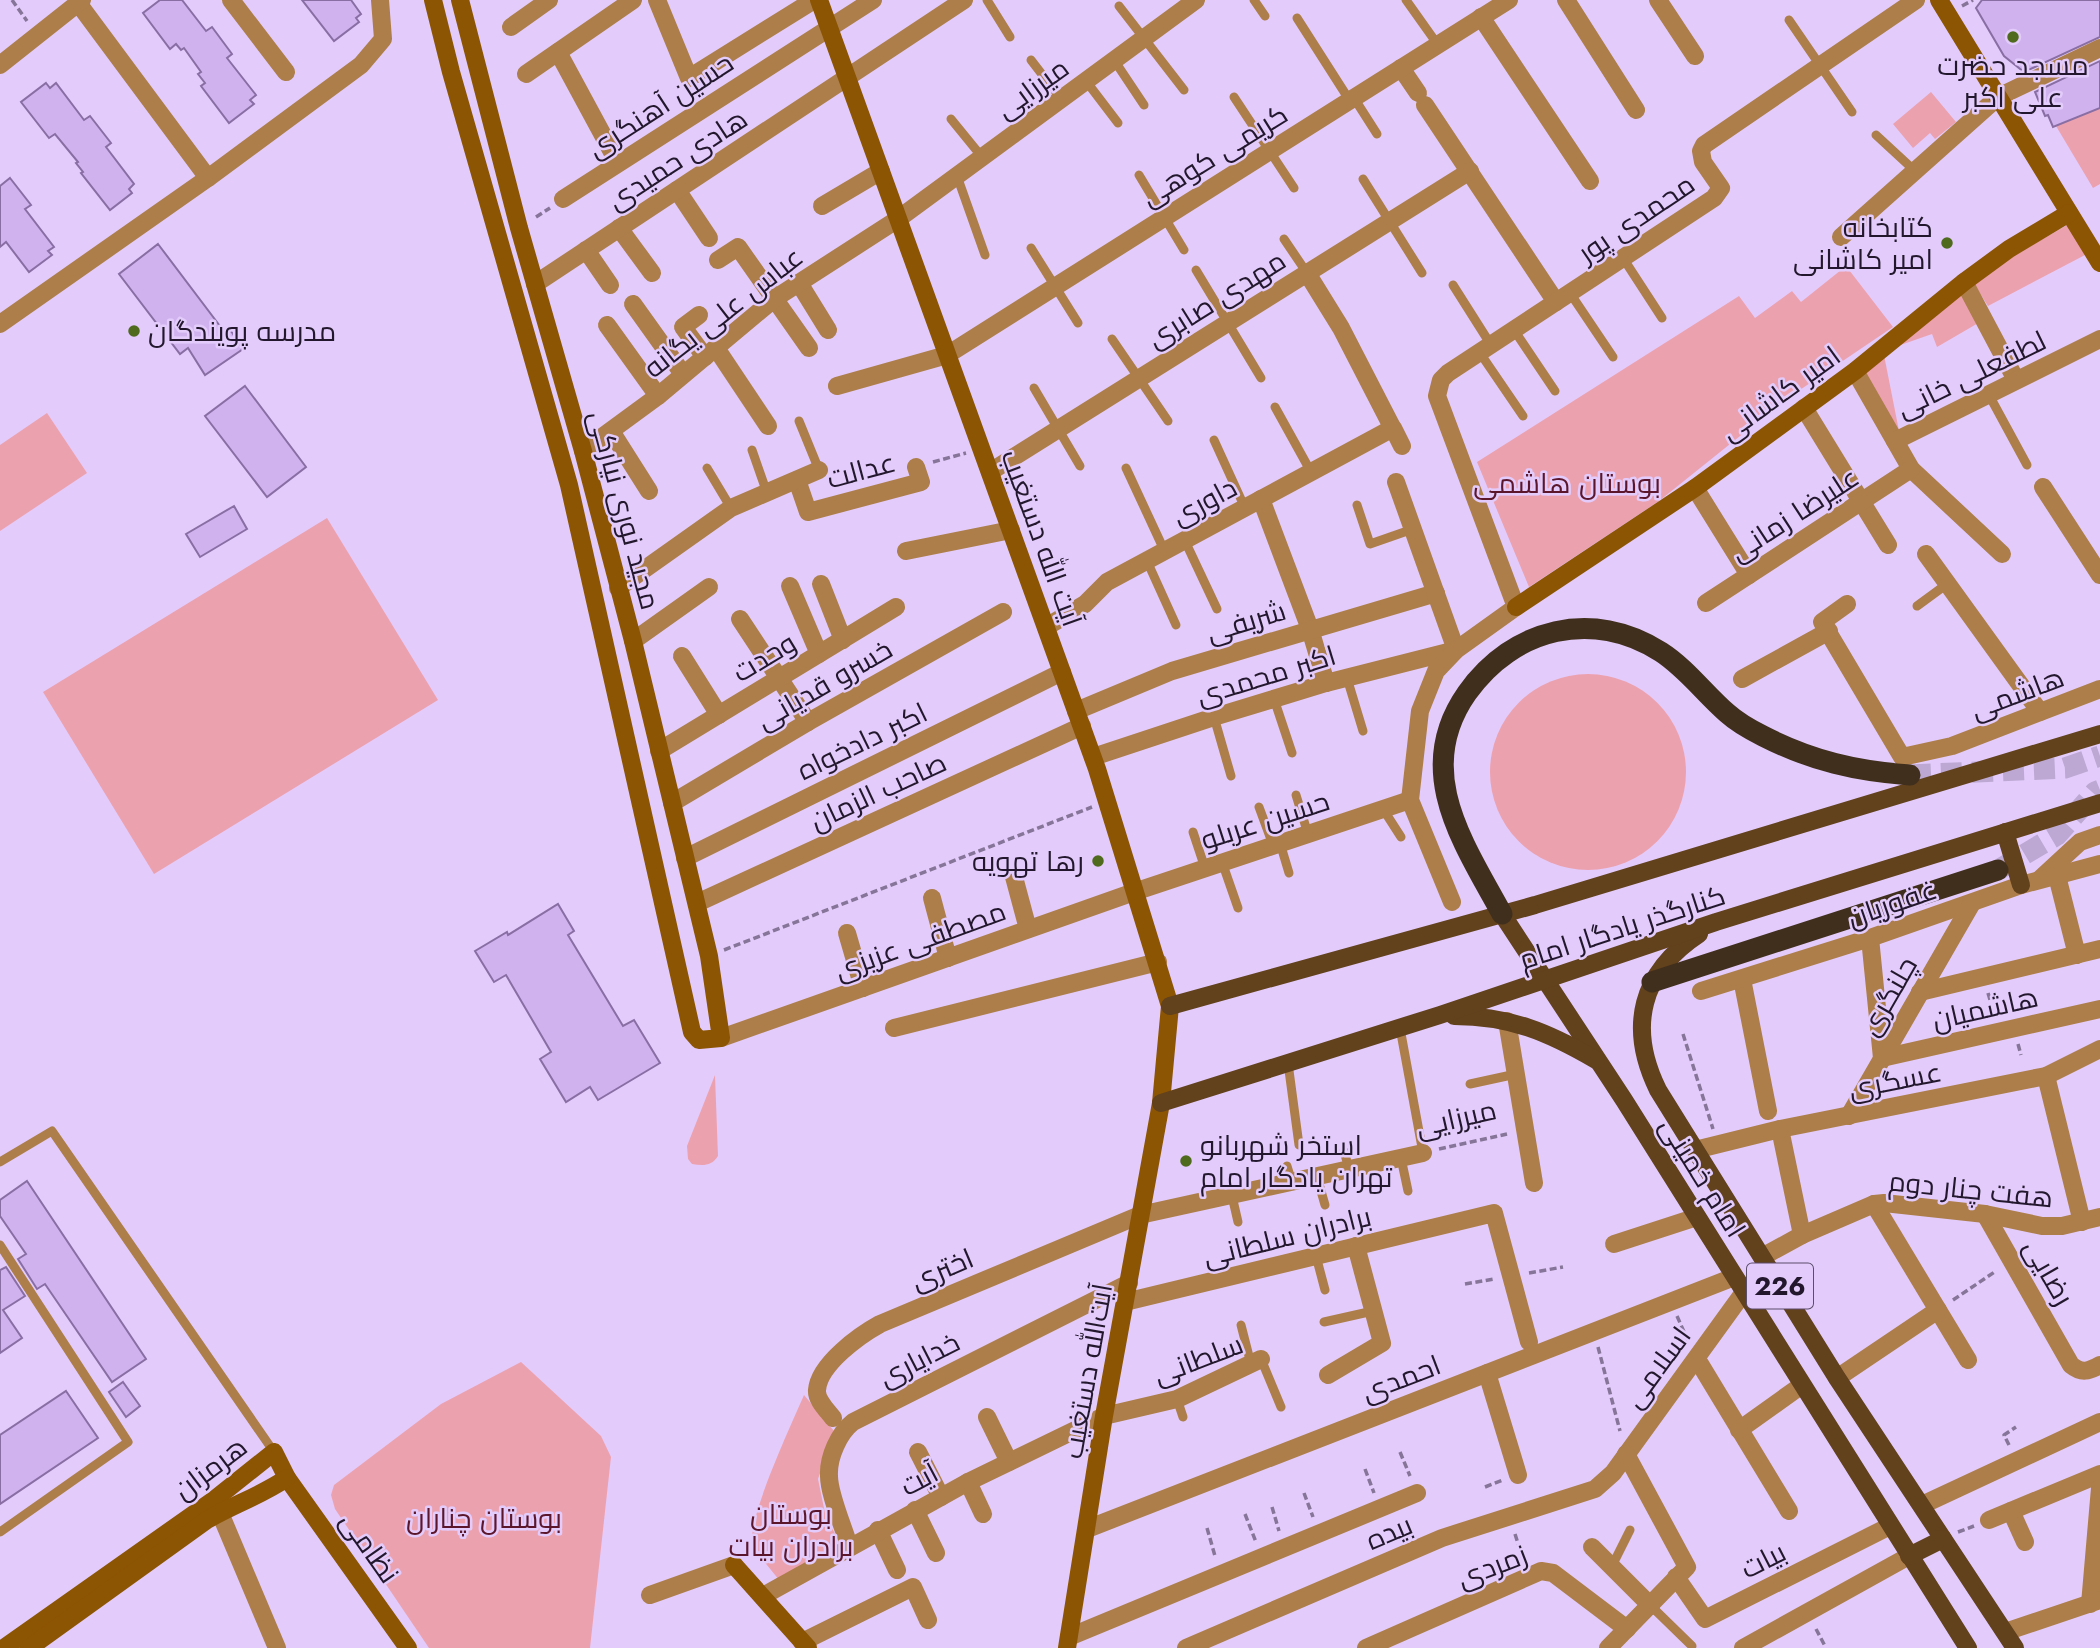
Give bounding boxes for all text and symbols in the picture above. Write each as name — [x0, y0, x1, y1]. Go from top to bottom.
marker: مسجد حضرت علی اکبر — [2005, 29, 2021, 45]
street label: حسین آهنگری — [579, 43, 742, 168]
place label: مسجد حضرت علی اکبر — [1937, 45, 2089, 118]
street label: میرزایی — [987, 48, 1077, 129]
street label: کریمی کوهی — [1133, 94, 1296, 217]
street label: هادی حمیدی — [599, 99, 756, 220]
street label: محمدی پور — [1568, 164, 1703, 274]
place label: کتابخانه امیر کاشانی — [1793, 207, 1933, 280]
marker: کتابخانه امیر کاشانی — [1939, 235, 1955, 251]
street label: عباس علی یگانه — [635, 237, 812, 388]
street label: مهدی صابری — [1139, 240, 1294, 358]
place label: مدرسه پویندگان — [148, 311, 336, 352]
street label: لطفعلی خانی — [1889, 320, 2053, 428]
marker: مدرسه پویندگان — [126, 323, 142, 339]
street label: امیر کاشانی — [1712, 336, 1849, 451]
street label: مجید نوری نیارکی — [578, 406, 671, 614]
street label: عدالت — [822, 442, 900, 499]
street label: آیت الله دستغیب — [991, 444, 1093, 633]
street label: علیرضا زمانی — [1721, 457, 1867, 572]
park label: بوستان هاشمی — [1473, 463, 1661, 504]
street label: داوری — [1164, 467, 1244, 536]
street label: شریفی — [1201, 590, 1291, 653]
street label: وحدت — [725, 622, 804, 692]
street label: خسرو قدیانی — [749, 629, 900, 740]
street label: اکبر محمدی — [1191, 635, 1341, 716]
street label: هاشمی — [1964, 657, 2070, 730]
street label: اکبر دادخواه — [790, 692, 934, 791]
street label: صاحب الزمان — [803, 742, 953, 841]
street label: حسین عربلو — [1196, 780, 1335, 861]
place label: رها تهویه — [972, 841, 1084, 882]
marker: رها تهویه — [1090, 853, 1106, 869]
street label: غفوریان — [1842, 869, 1943, 938]
street label: کنارگذر یادگار امام — [1514, 875, 1730, 980]
street label: مصطفی عزیزی — [829, 890, 1012, 990]
street label: چلنگری — [1849, 949, 1928, 1044]
street label: هاشمیان — [1928, 976, 2042, 1041]
street label: عسگری — [1845, 1051, 1945, 1110]
street label: میرزایی — [1412, 1089, 1501, 1148]
street label: امام خمینی — [1649, 1109, 1756, 1246]
place label: استخر شهربانو تهران یادگار امام — [1200, 1125, 1393, 1198]
marker: استخر شهربانو تهران یادگار امام — [1178, 1153, 1194, 1169]
street label: هفت چنار دوم — [1886, 1160, 2055, 1219]
street label: برادران سلطانی — [1199, 1196, 1376, 1277]
street label: رضایی — [2013, 1231, 2084, 1313]
street label: اختری — [904, 1238, 980, 1301]
road number: 226 — [1747, 1264, 1813, 1308]
street label: آیت‌الله دستغیب — [1052, 1280, 1123, 1462]
street label: اسلامی — [1614, 1318, 1701, 1417]
street label: خدایاری — [871, 1322, 967, 1397]
street label: سلطانی — [1147, 1324, 1249, 1395]
street label: احمدی — [1356, 1345, 1447, 1412]
street label: هرمزان — [165, 1427, 256, 1510]
street label: آیت — [893, 1452, 946, 1506]
park label: بوستان برادران بیات — [729, 1494, 853, 1567]
park label: بوستان چناران — [406, 1498, 562, 1539]
street label: نظامی — [330, 1503, 409, 1592]
street label: بیده — [1360, 1504, 1419, 1561]
street label: بیات — [1733, 1532, 1793, 1589]
street label: زمردی — [1451, 1534, 1533, 1599]

